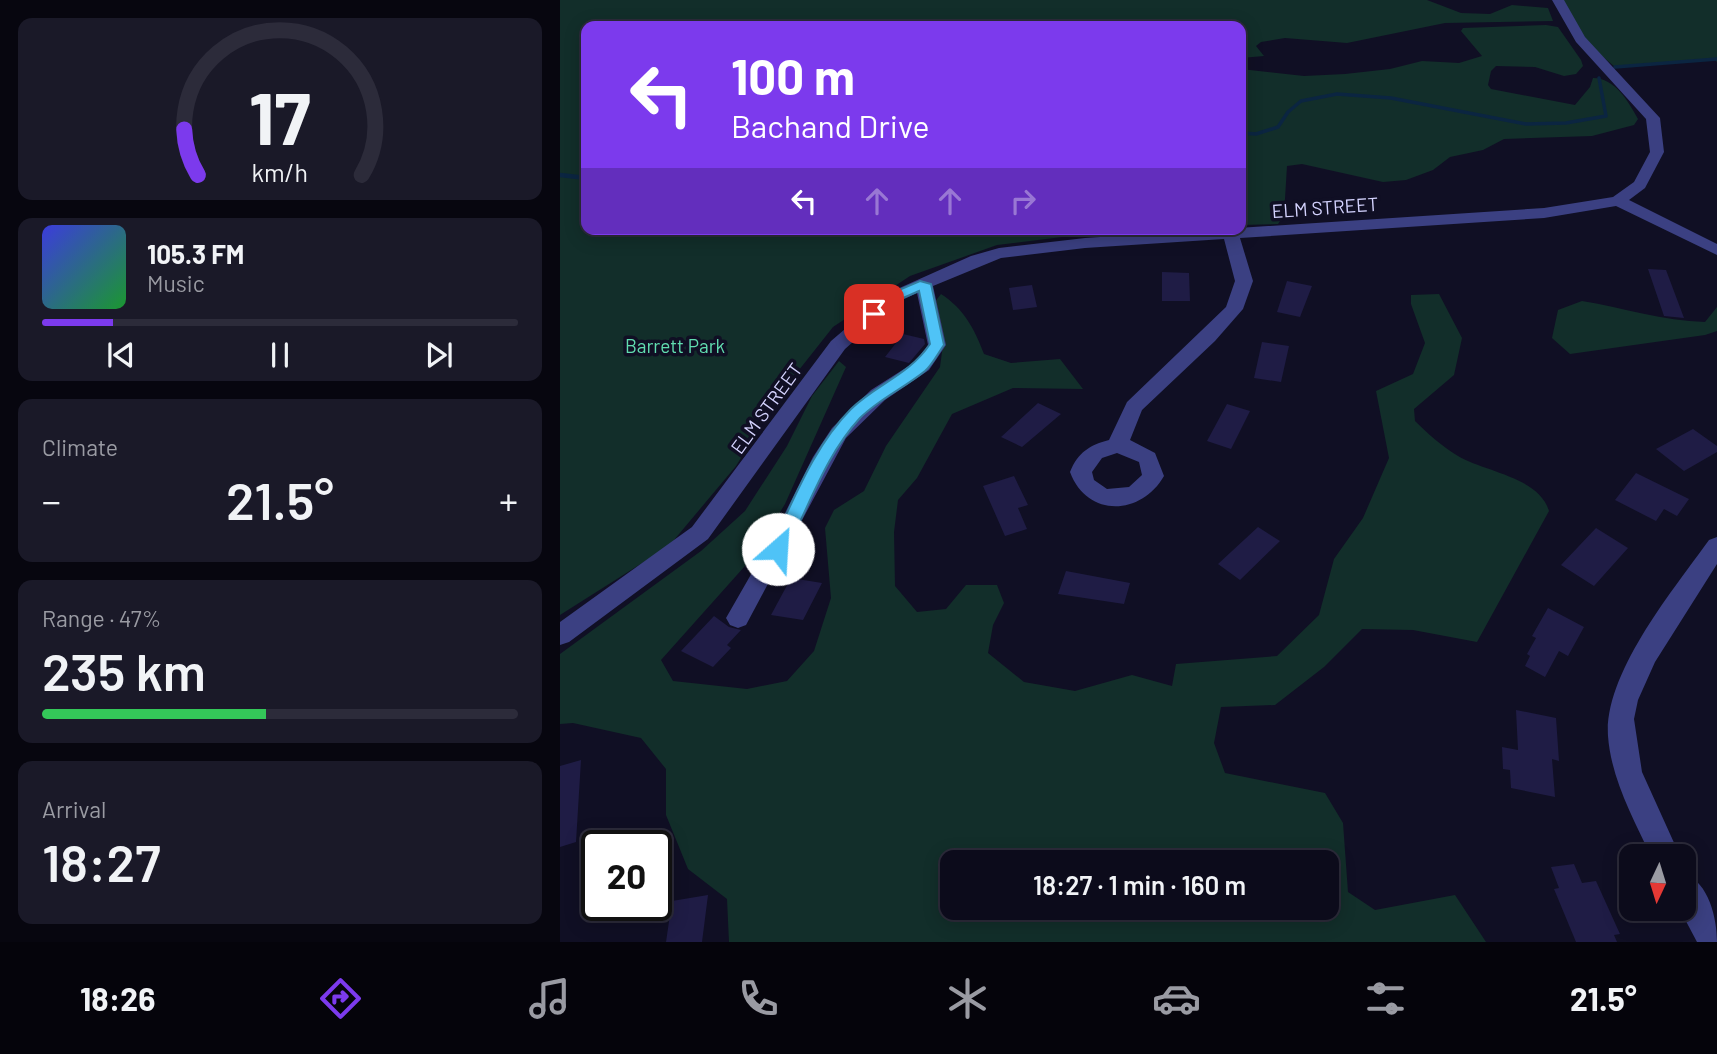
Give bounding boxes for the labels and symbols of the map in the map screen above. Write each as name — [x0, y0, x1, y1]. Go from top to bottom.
street label: ELM STREET — [1271, 192, 1379, 222]
pin — [844, 284, 904, 344]
park label: Barrett Park — [625, 334, 725, 357]
street label: ELM STREET — [725, 358, 807, 458]
position arrow — [741, 512, 815, 586]
speed limit sign: 20 — [581, 830, 672, 921]
north arrow — [1619, 844, 1696, 920]

